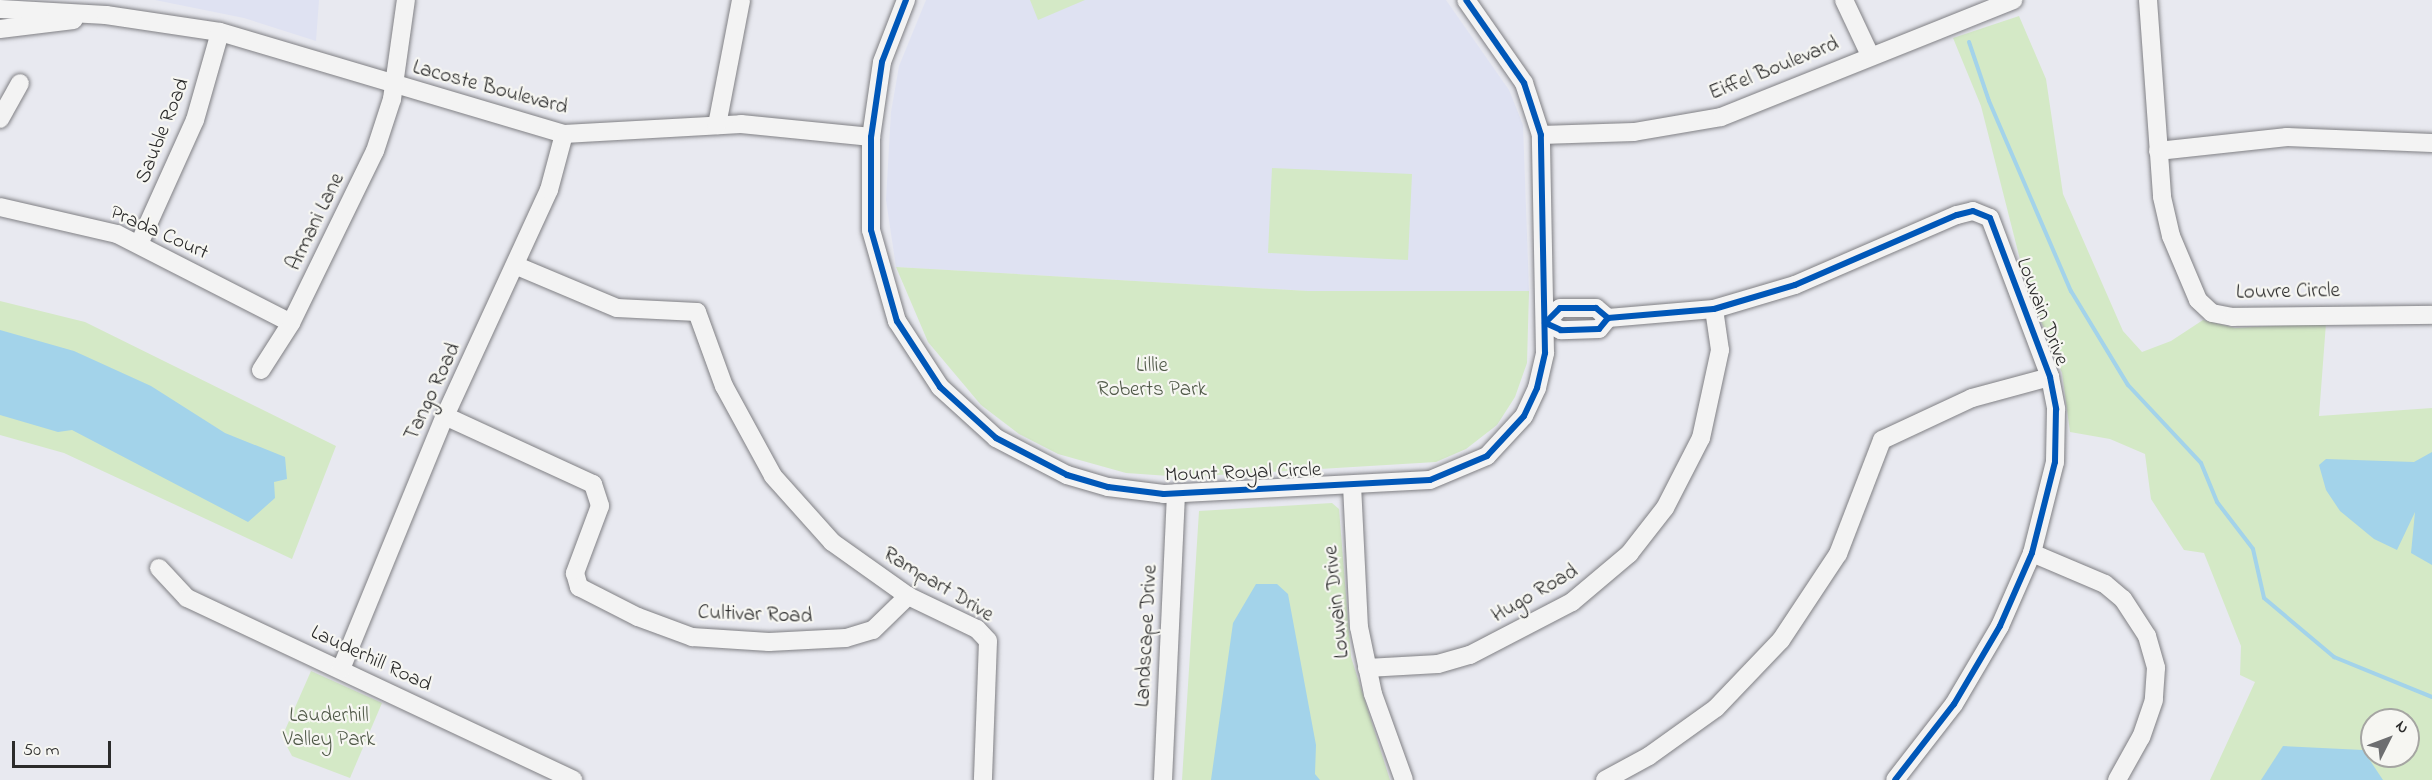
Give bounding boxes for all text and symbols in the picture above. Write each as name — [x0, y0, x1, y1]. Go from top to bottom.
street label: Eiffel Boulevard — [1706, 32, 1842, 106]
street label: Lacoste Boulevard — [410, 55, 570, 121]
street label: Sauble Road — [131, 75, 195, 187]
street label: Armani Lane — [282, 169, 350, 275]
street label: Prada Court — [106, 200, 212, 266]
street label: Louvain Drive — [2010, 255, 2074, 369]
street label: Louvre Circle — [2236, 278, 2340, 306]
street label: Tango Road — [399, 339, 467, 445]
park label: Lillie Roberts Park — [1097, 353, 1207, 403]
street label: Mount Royal Circle — [1164, 458, 1322, 488]
street label: Rampart Drive — [878, 542, 998, 628]
street label: Louvain Drive — [1319, 544, 1355, 660]
street label: Hugo Road — [1487, 559, 1583, 629]
street label: Landscape Drive — [1131, 564, 1163, 708]
street label: Cultivar Road — [697, 600, 813, 630]
street label: Lauderhill Road — [307, 620, 435, 698]
park label: Lauderhill Valley Park — [283, 703, 375, 753]
north arrow — [2360, 708, 2420, 768]
text: N — [2389, 715, 2414, 739]
scale bar — [15, 729, 114, 767]
text: 50 m — [23, 738, 60, 764]

